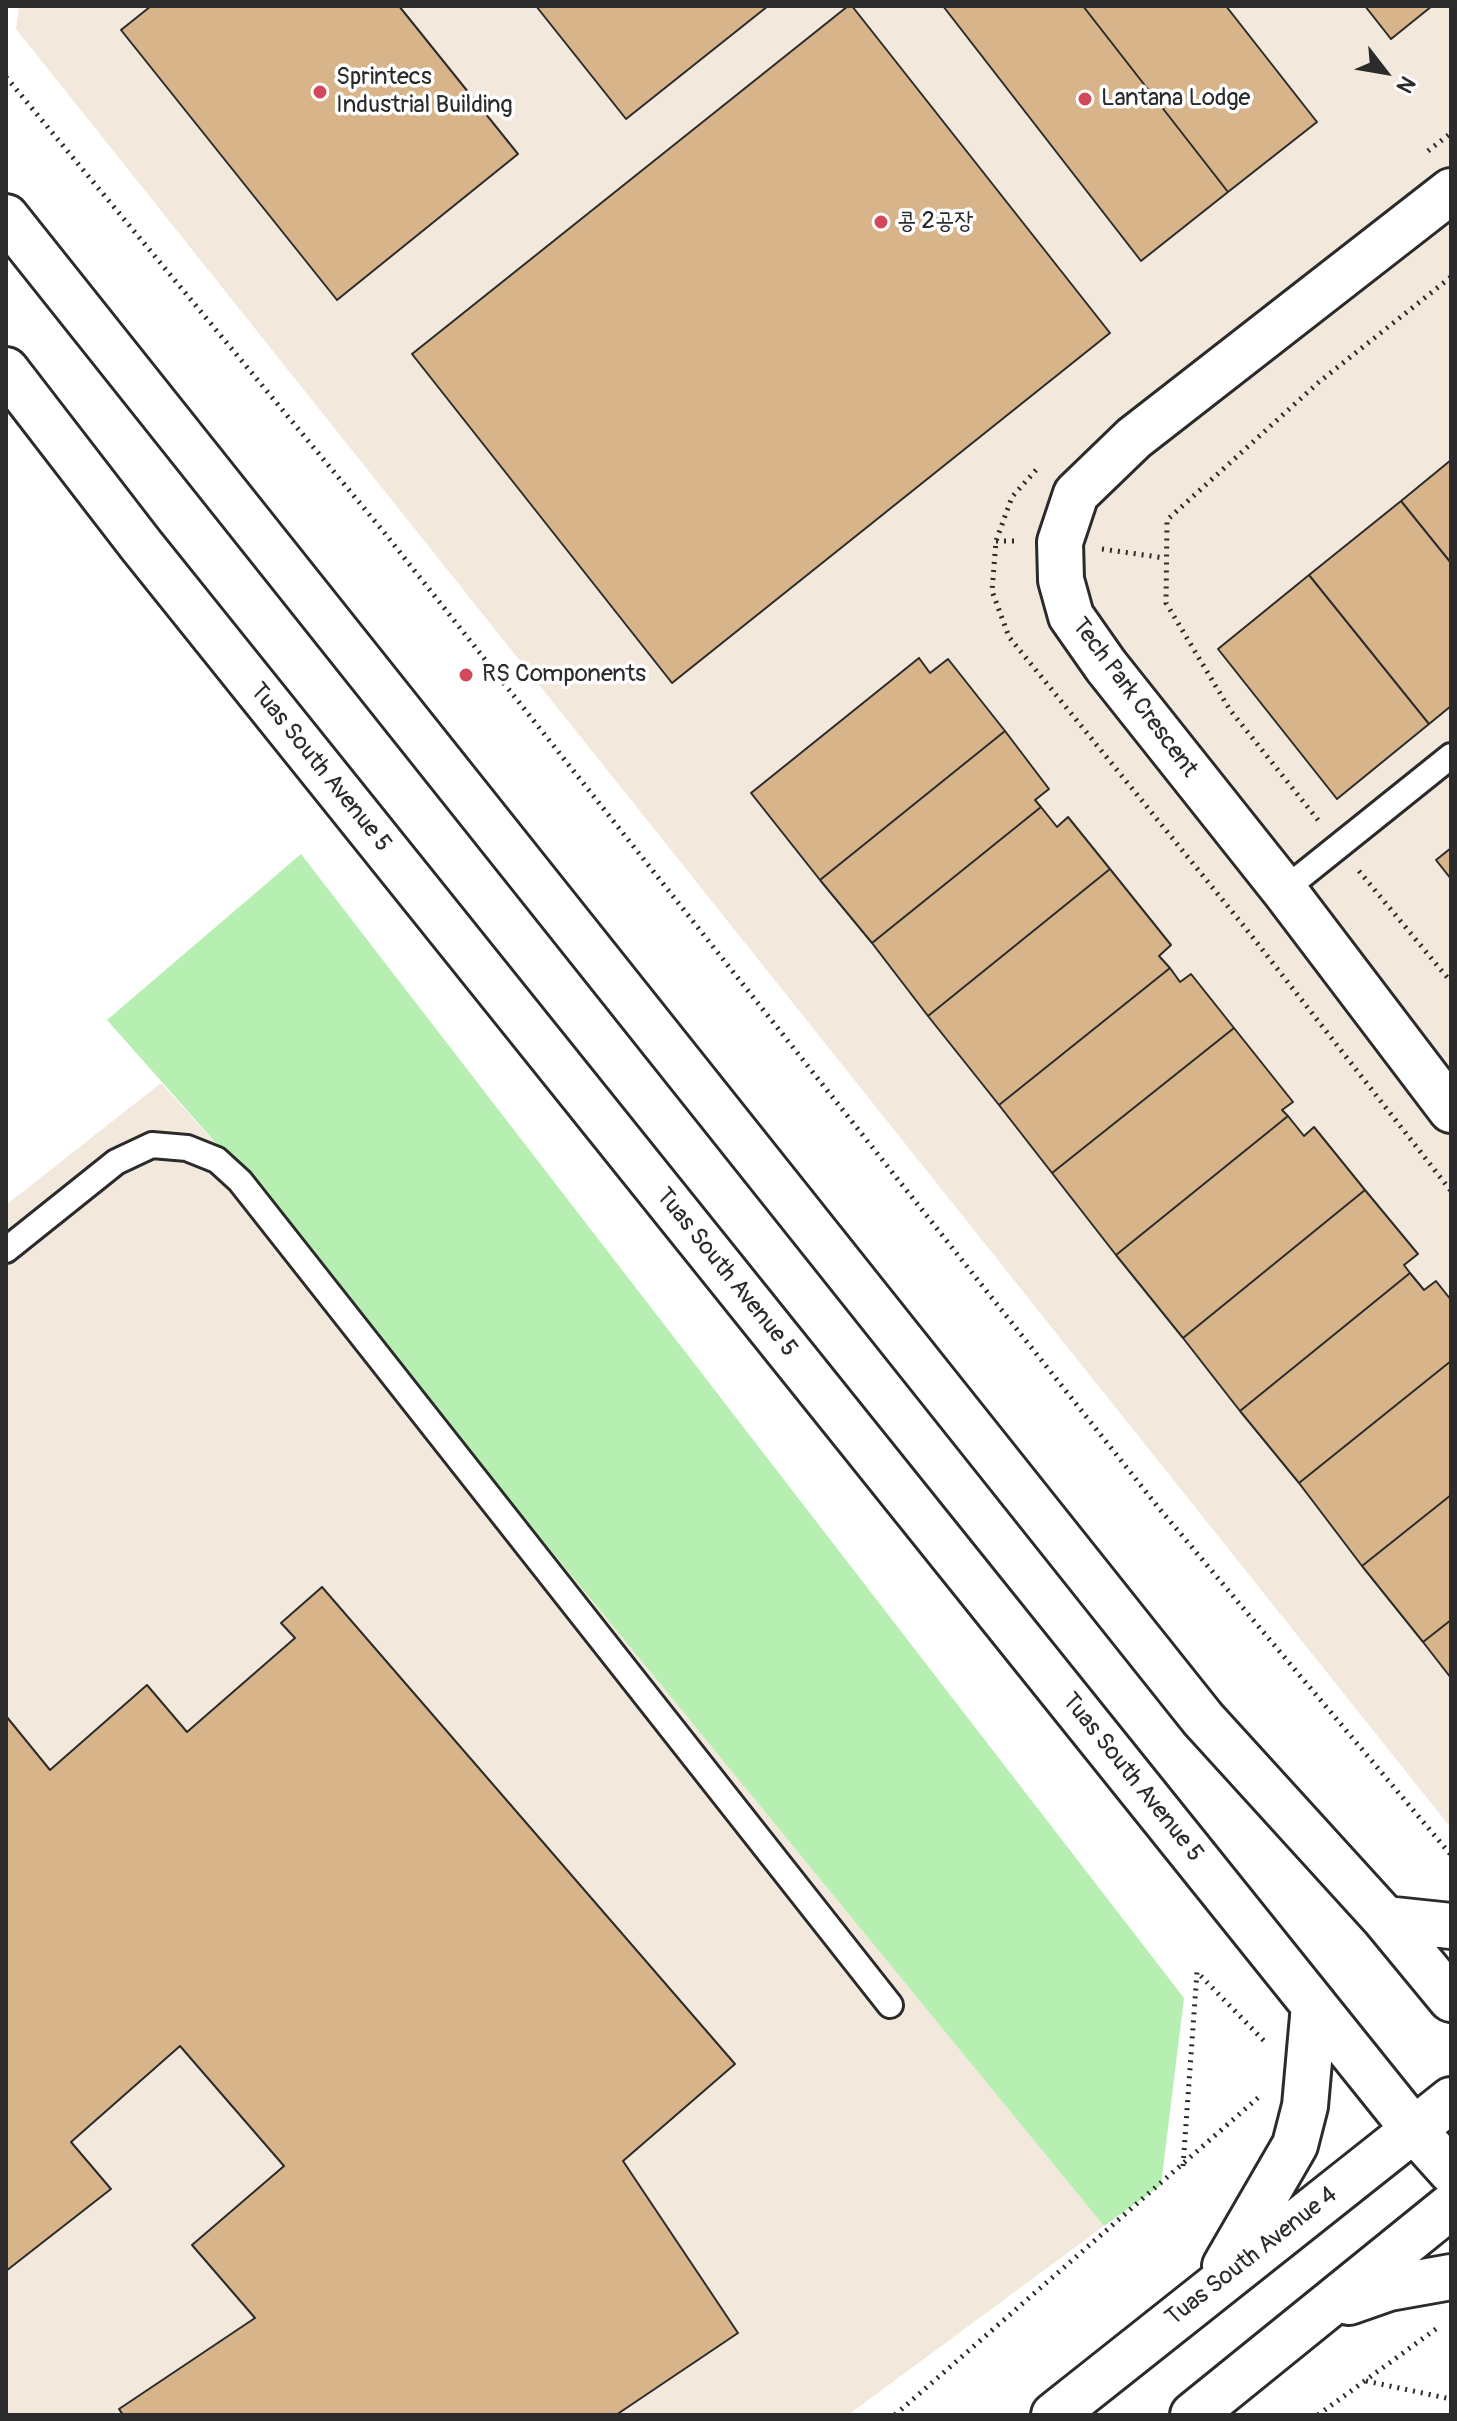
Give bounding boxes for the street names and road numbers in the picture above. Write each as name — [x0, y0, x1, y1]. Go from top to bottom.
street label: Tech Park Crescent — [1065, 613, 1203, 783]
street label: Tuas South Avenue 5 — [243, 678, 397, 858]
street label: Tuas South Avenue 5 — [649, 1183, 803, 1363]
street label: Tuas South Avenue 5 — [1055, 1688, 1209, 1868]
street label: Tuas South Avenue 4 — [1160, 2181, 1344, 2333]

